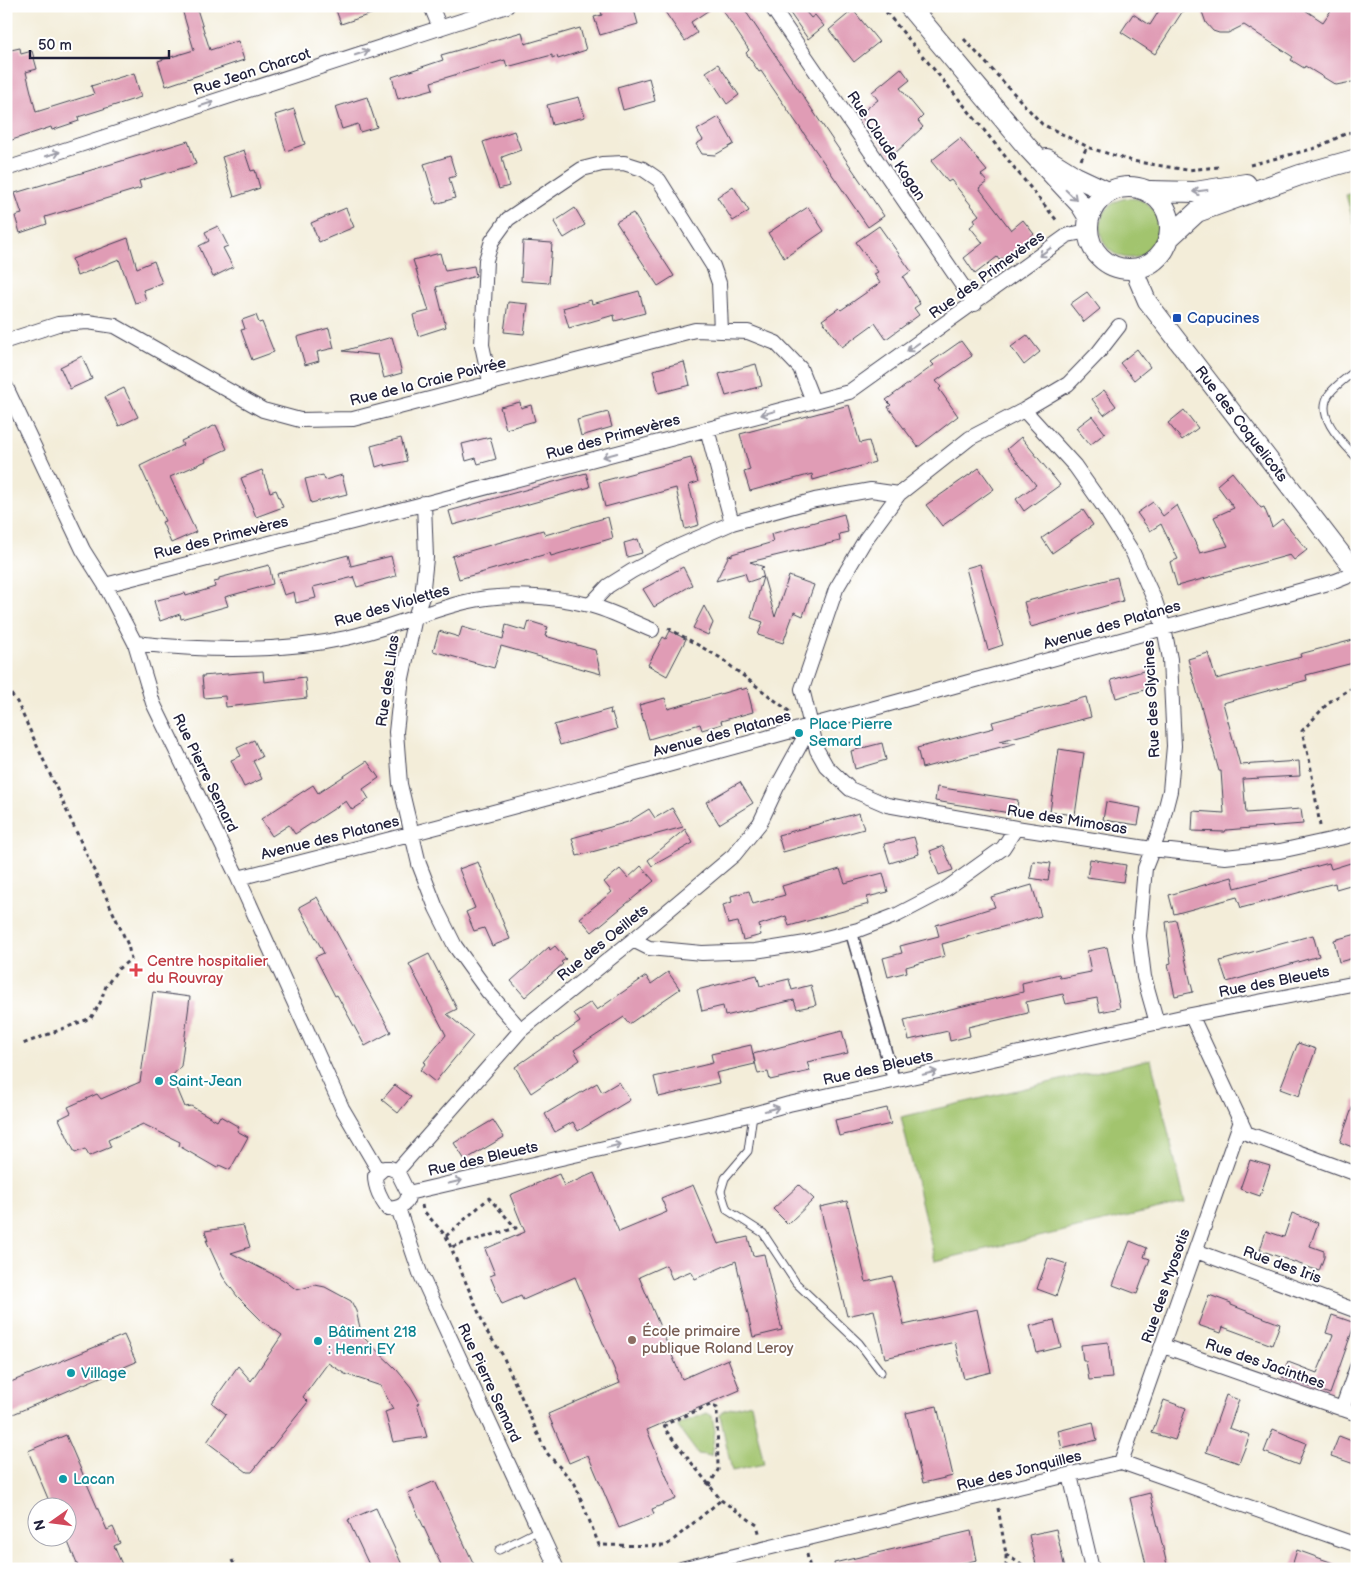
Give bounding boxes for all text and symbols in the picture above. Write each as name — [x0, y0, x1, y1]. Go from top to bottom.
scale bar — [30, 28, 169, 60]
text: 50 m — [38, 36, 72, 55]
street label: Rue Jean Charcot — [191, 44, 313, 100]
one-way arrow — [353, 48, 369, 58]
street label: Rue Claude Kogan — [842, 88, 930, 204]
one-way arrow — [199, 98, 215, 108]
one-way arrow — [44, 149, 60, 158]
one-way arrow — [1192, 187, 1208, 197]
one-way arrow — [1065, 189, 1078, 201]
street label: Rue des Primevères — [926, 226, 1049, 323]
one-way arrow — [1038, 247, 1052, 257]
place label: Capucines — [1187, 309, 1260, 328]
marker: Capucines — [1171, 312, 1183, 324]
one-way arrow — [906, 342, 920, 352]
street label: Rue de la Craie Poivrée — [348, 353, 508, 411]
street label: Rue des Coquelicots — [1191, 362, 1292, 486]
one-way arrow — [760, 409, 776, 418]
street label: Rue des Primevères — [544, 410, 683, 464]
one-way arrow — [603, 450, 619, 460]
street label: Rue des Primevères — [152, 512, 291, 564]
street label: Rue des Violettes — [332, 580, 452, 632]
street label: Avenue des Platanes — [1041, 596, 1183, 654]
street label: Rue des Lilas — [372, 633, 404, 728]
street label: Rue des Glycines — [1139, 639, 1165, 759]
street label: Avenue des Platanes — [651, 706, 794, 762]
street label: Rue Pierre Semard — [168, 711, 242, 835]
place label: Place Pierre Semard — [809, 715, 892, 751]
marker: Place Pierre Semard — [793, 727, 805, 739]
street label: Rue des Mimosas — [1005, 801, 1129, 839]
street label: Avenue des Platanes — [259, 811, 402, 864]
street label: Rue des Oeillets — [554, 900, 653, 986]
place label: Centre hospitalier du Rouvray — [147, 952, 269, 988]
street label: Rue des Bleuets — [1217, 962, 1332, 1002]
marker: Centre hospitalier du Rouvray — [129, 963, 143, 977]
street label: Rue des Bleuets — [821, 1046, 935, 1090]
one-way arrow — [922, 1068, 938, 1077]
place label: Saint-Jean — [169, 1072, 242, 1091]
marker: Saint-Jean — [153, 1075, 165, 1087]
one-way arrow — [764, 1104, 780, 1113]
street label: Rue des Bleuets — [426, 1137, 540, 1181]
one-way arrow — [605, 1141, 621, 1150]
one-way arrow — [447, 1177, 463, 1186]
street label: Rue des Myosotis — [1137, 1226, 1195, 1346]
street label: Rue des Iris — [1240, 1242, 1324, 1288]
street label: Rue Pierre Semard — [453, 1320, 525, 1446]
place label: École primaire publique Roland Leroy — [642, 1322, 794, 1358]
place label: Bâtiment 218 : Henri EY — [328, 1323, 417, 1359]
marker: École primaire publique Roland Leroy — [626, 1334, 638, 1346]
marker: Bâtiment 218 : Henri EY — [312, 1335, 324, 1347]
street label: Rue des Jacinthes — [1203, 1335, 1328, 1394]
place label: Village — [81, 1364, 127, 1383]
marker: Village — [65, 1367, 77, 1379]
street label: Rue des Jonquilles — [955, 1446, 1084, 1496]
place label: Lacan — [73, 1470, 115, 1489]
marker: Lacan — [57, 1473, 69, 1485]
north arrow — [28, 1498, 78, 1548]
text: N — [30, 1518, 49, 1532]

